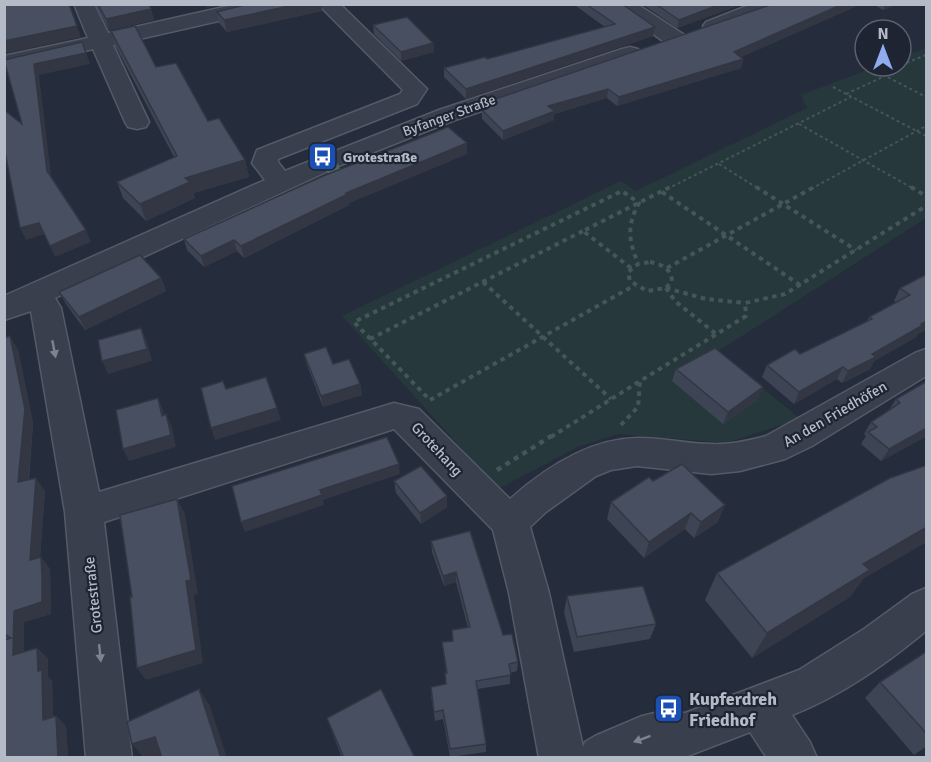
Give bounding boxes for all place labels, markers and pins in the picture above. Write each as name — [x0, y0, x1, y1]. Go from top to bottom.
bus stop icon: Grotestraße — [306, 141, 338, 173]
place label: Grotestraße — [343, 149, 417, 166]
place label: Kupferdreh Friedhof — [689, 688, 777, 731]
bus stop icon: Kupferdreh Friedhof — [652, 693, 684, 725]

